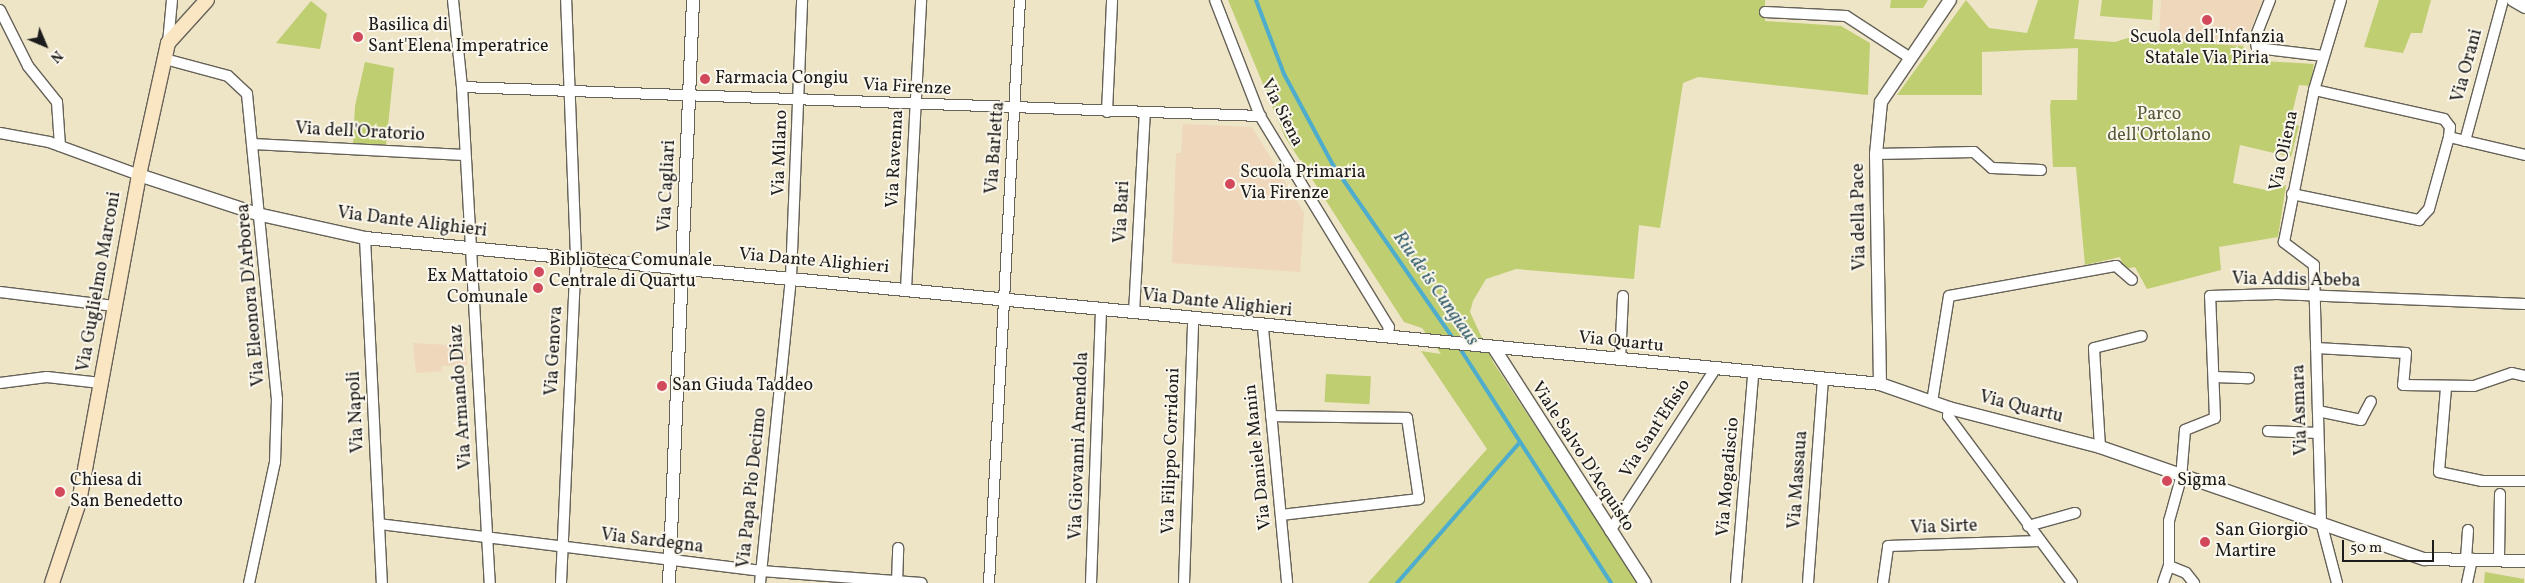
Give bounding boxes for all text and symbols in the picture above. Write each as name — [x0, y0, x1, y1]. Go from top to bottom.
marker: Scuola dell'Infanzia Statale Via Piria — [2201, 14, 2213, 26]
place label: Basilica di Sant'Elena Imperatrice — [368, 16, 549, 58]
north arrow — [20, 20, 70, 70]
street label: Via Orani — [2448, 27, 2488, 105]
place label: Scuola dell'Infanzia Statale Via Piria — [2130, 28, 2284, 70]
marker: Basilica di Sant'Elena Imperatrice — [352, 31, 364, 43]
text: N — [46, 46, 66, 66]
place label: Farmacia Congiu — [715, 68, 848, 90]
marker: Farmacia Congiu — [699, 73, 711, 85]
street label: Via Firenze — [862, 75, 952, 101]
street label: Via Siena — [1255, 76, 1307, 150]
street label: Via Barletta — [982, 101, 1010, 195]
park label: Parco dell'Ortolano — [2107, 105, 2211, 148]
street label: Via Ravenna — [883, 109, 909, 209]
street label: Via Oliena — [2266, 109, 2304, 193]
street label: Via Milano — [769, 110, 793, 196]
street label: Via dell'Oratorio — [295, 119, 425, 147]
street label: Via Cagliari — [655, 139, 681, 233]
place label: Scuola Primaria Via Firenze — [1240, 163, 1366, 205]
street label: Via della Pace — [1848, 163, 1872, 271]
marker: Scuola Primaria Via Firenze — [1224, 178, 1236, 190]
street label: Via Bari — [1111, 180, 1135, 244]
street label: Via Guglielmo Marconi — [73, 190, 127, 374]
street label: Via Eleonora D'Arborea — [233, 203, 271, 387]
street label: Via Dante Alighieri — [336, 203, 488, 243]
water label: Riu de is Cungiaus — [1387, 227, 1483, 351]
street label: Via Dante Alighieri — [738, 245, 890, 279]
place label: Biblioteca Comunale Centrale di Quartu — [549, 251, 712, 294]
marker: Biblioteca Comunale Centrale di Quartu — [533, 266, 545, 278]
place label: Ex Mattatoio Comunale — [427, 267, 528, 310]
street label: Via Addis Abeba — [2232, 269, 2360, 293]
marker: Ex Mattatoio Comunale — [532, 282, 544, 294]
street label: Via Dante Alighieri — [1141, 285, 1293, 323]
street label: Via Genova — [542, 306, 568, 396]
street label: Via Armando Diaz — [446, 324, 478, 470]
street label: Via Quartu — [1577, 328, 1665, 358]
street label: Via Giovanni Amendola — [1066, 352, 1094, 540]
street label: Via Asmara — [2289, 364, 2313, 456]
street label: Via Filippo Corridoni — [1158, 367, 1186, 535]
street label: Via Napoli — [344, 370, 370, 454]
place label: San Giuda Taddeo — [672, 375, 814, 397]
street label: Via Sant'Efisio — [1616, 375, 1696, 483]
street label: Viale Salvo D'Acquisto — [1526, 378, 1638, 536]
marker: San Giuda Taddeo — [656, 380, 668, 392]
street label: Via Daniele Manin — [1241, 383, 1277, 531]
street label: Via Quartu — [1977, 387, 2065, 429]
street label: Via Papa Pio Decimo — [734, 407, 772, 569]
street label: Via Mogadiscio — [1713, 416, 1745, 538]
street label: Via Massaua — [1785, 430, 1813, 530]
place label: Sigma — [2177, 470, 2226, 492]
place label: Chiesa di San Benedetto — [70, 471, 183, 514]
marker: Sigma — [2161, 475, 2173, 487]
marker: Chiesa di San Benedetto — [54, 486, 66, 498]
street label: Via Sirte — [1910, 516, 1978, 540]
place label: San Giorgio Martire — [2215, 521, 2308, 564]
street label: Via Sardegna — [599, 525, 705, 559]
scale bar — [2345, 530, 2438, 562]
marker: San Giorgio Martire — [2199, 536, 2211, 548]
text: 50 m — [2350, 538, 2382, 559]

